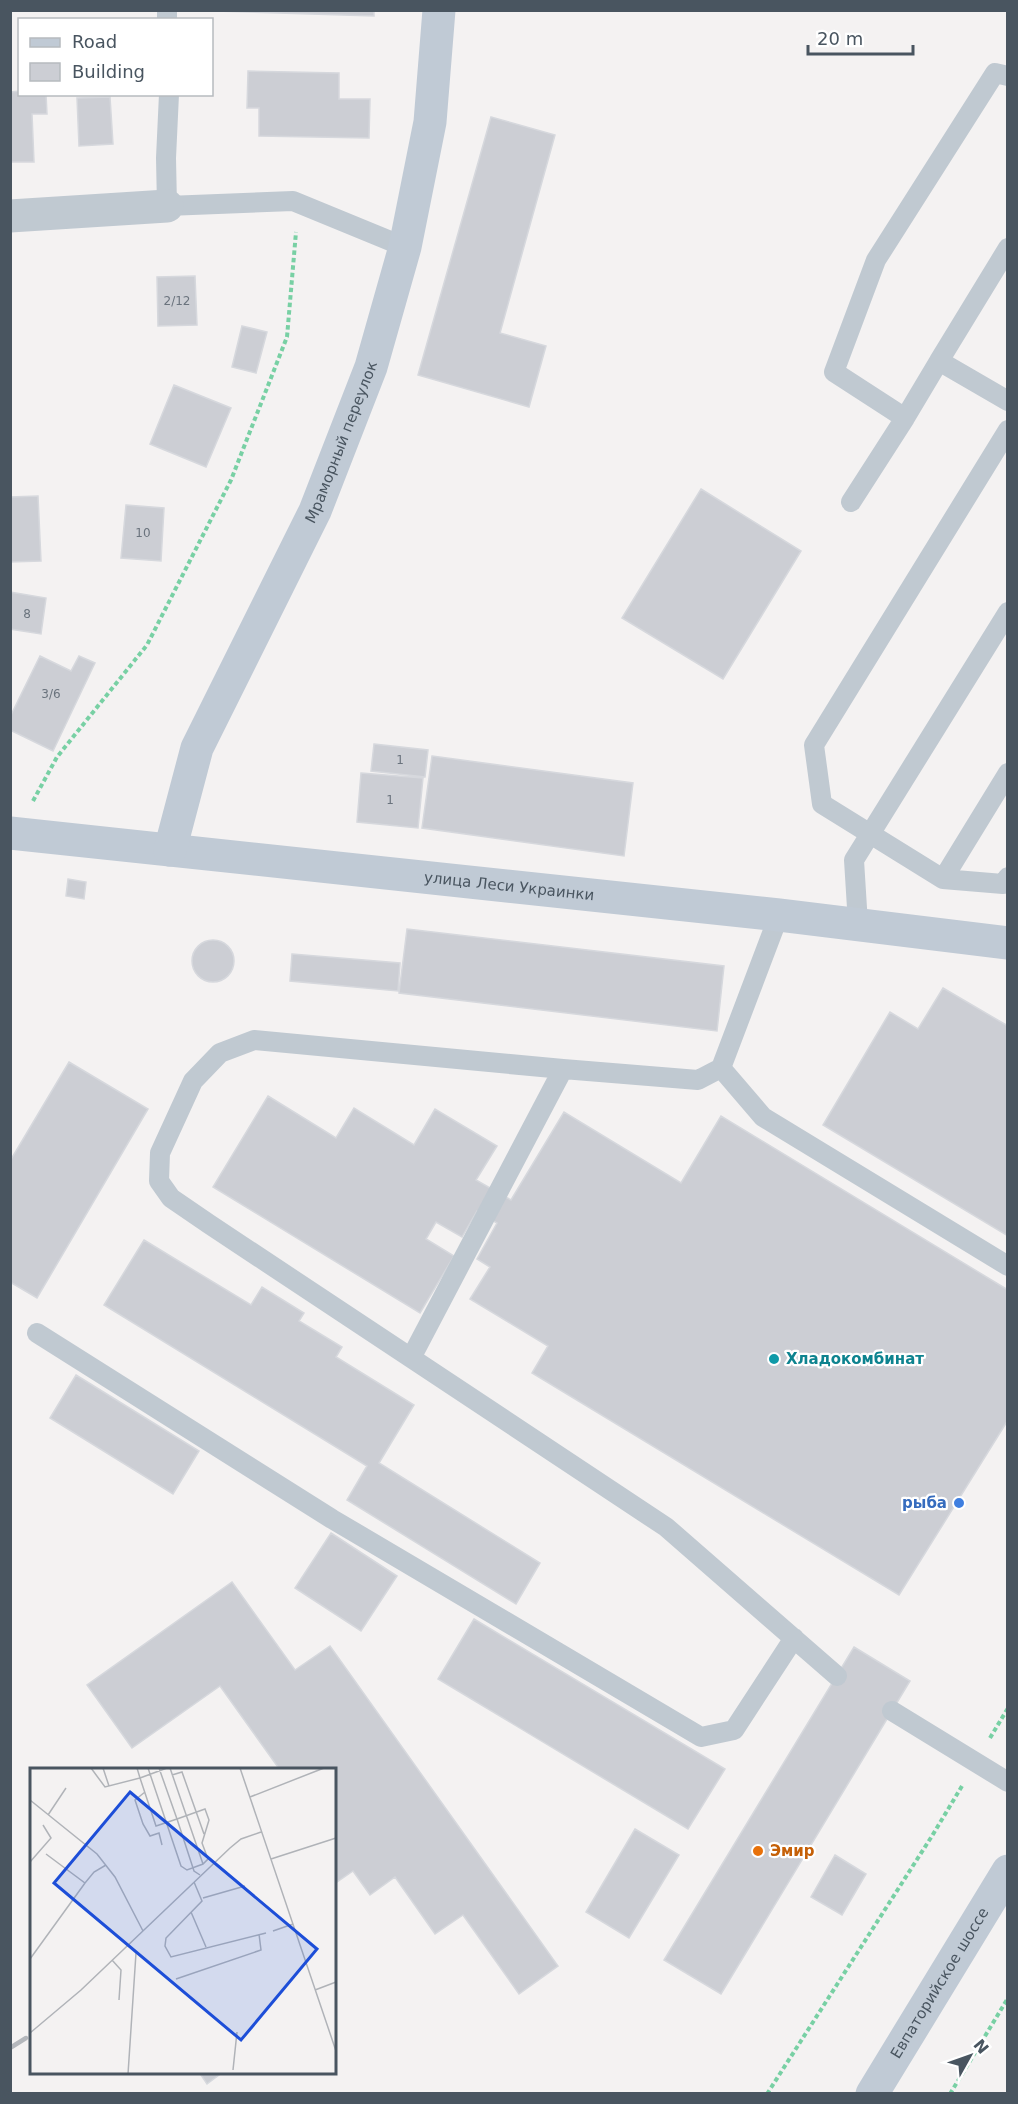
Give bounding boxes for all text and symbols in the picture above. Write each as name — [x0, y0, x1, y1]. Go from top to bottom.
legend — [18, 18, 213, 96]
scale bar — [808, 18, 913, 56]
text: 20 m — [817, 28, 863, 49]
text: Road — [72, 31, 117, 52]
text: Building — [72, 61, 145, 82]
house number: 2/12 — [164, 294, 190, 308]
street label: Мраморный переулок — [301, 359, 381, 526]
house number: 10 — [135, 526, 151, 540]
house number: 8 — [23, 607, 31, 621]
house number: 3/6 — [41, 687, 61, 701]
house number: 1 — [396, 753, 404, 767]
house number: 1 — [386, 793, 394, 807]
street label: улица Леси Украинки — [423, 868, 595, 904]
place label: Хладокомбинат — [786, 1350, 924, 1368]
marker: Хладокомбинат — [767, 1352, 781, 1366]
place label: рыба — [902, 1494, 947, 1512]
marker: рыба — [952, 1496, 966, 1510]
inset map — [30, 1768, 336, 2074]
place label: Эмир — [770, 1842, 815, 1860]
marker: Эмир — [751, 1844, 765, 1858]
street label: Евпаторийское шоссе — [887, 1904, 993, 2062]
north arrow — [940, 2026, 1000, 2086]
text: N — [970, 2035, 993, 2058]

